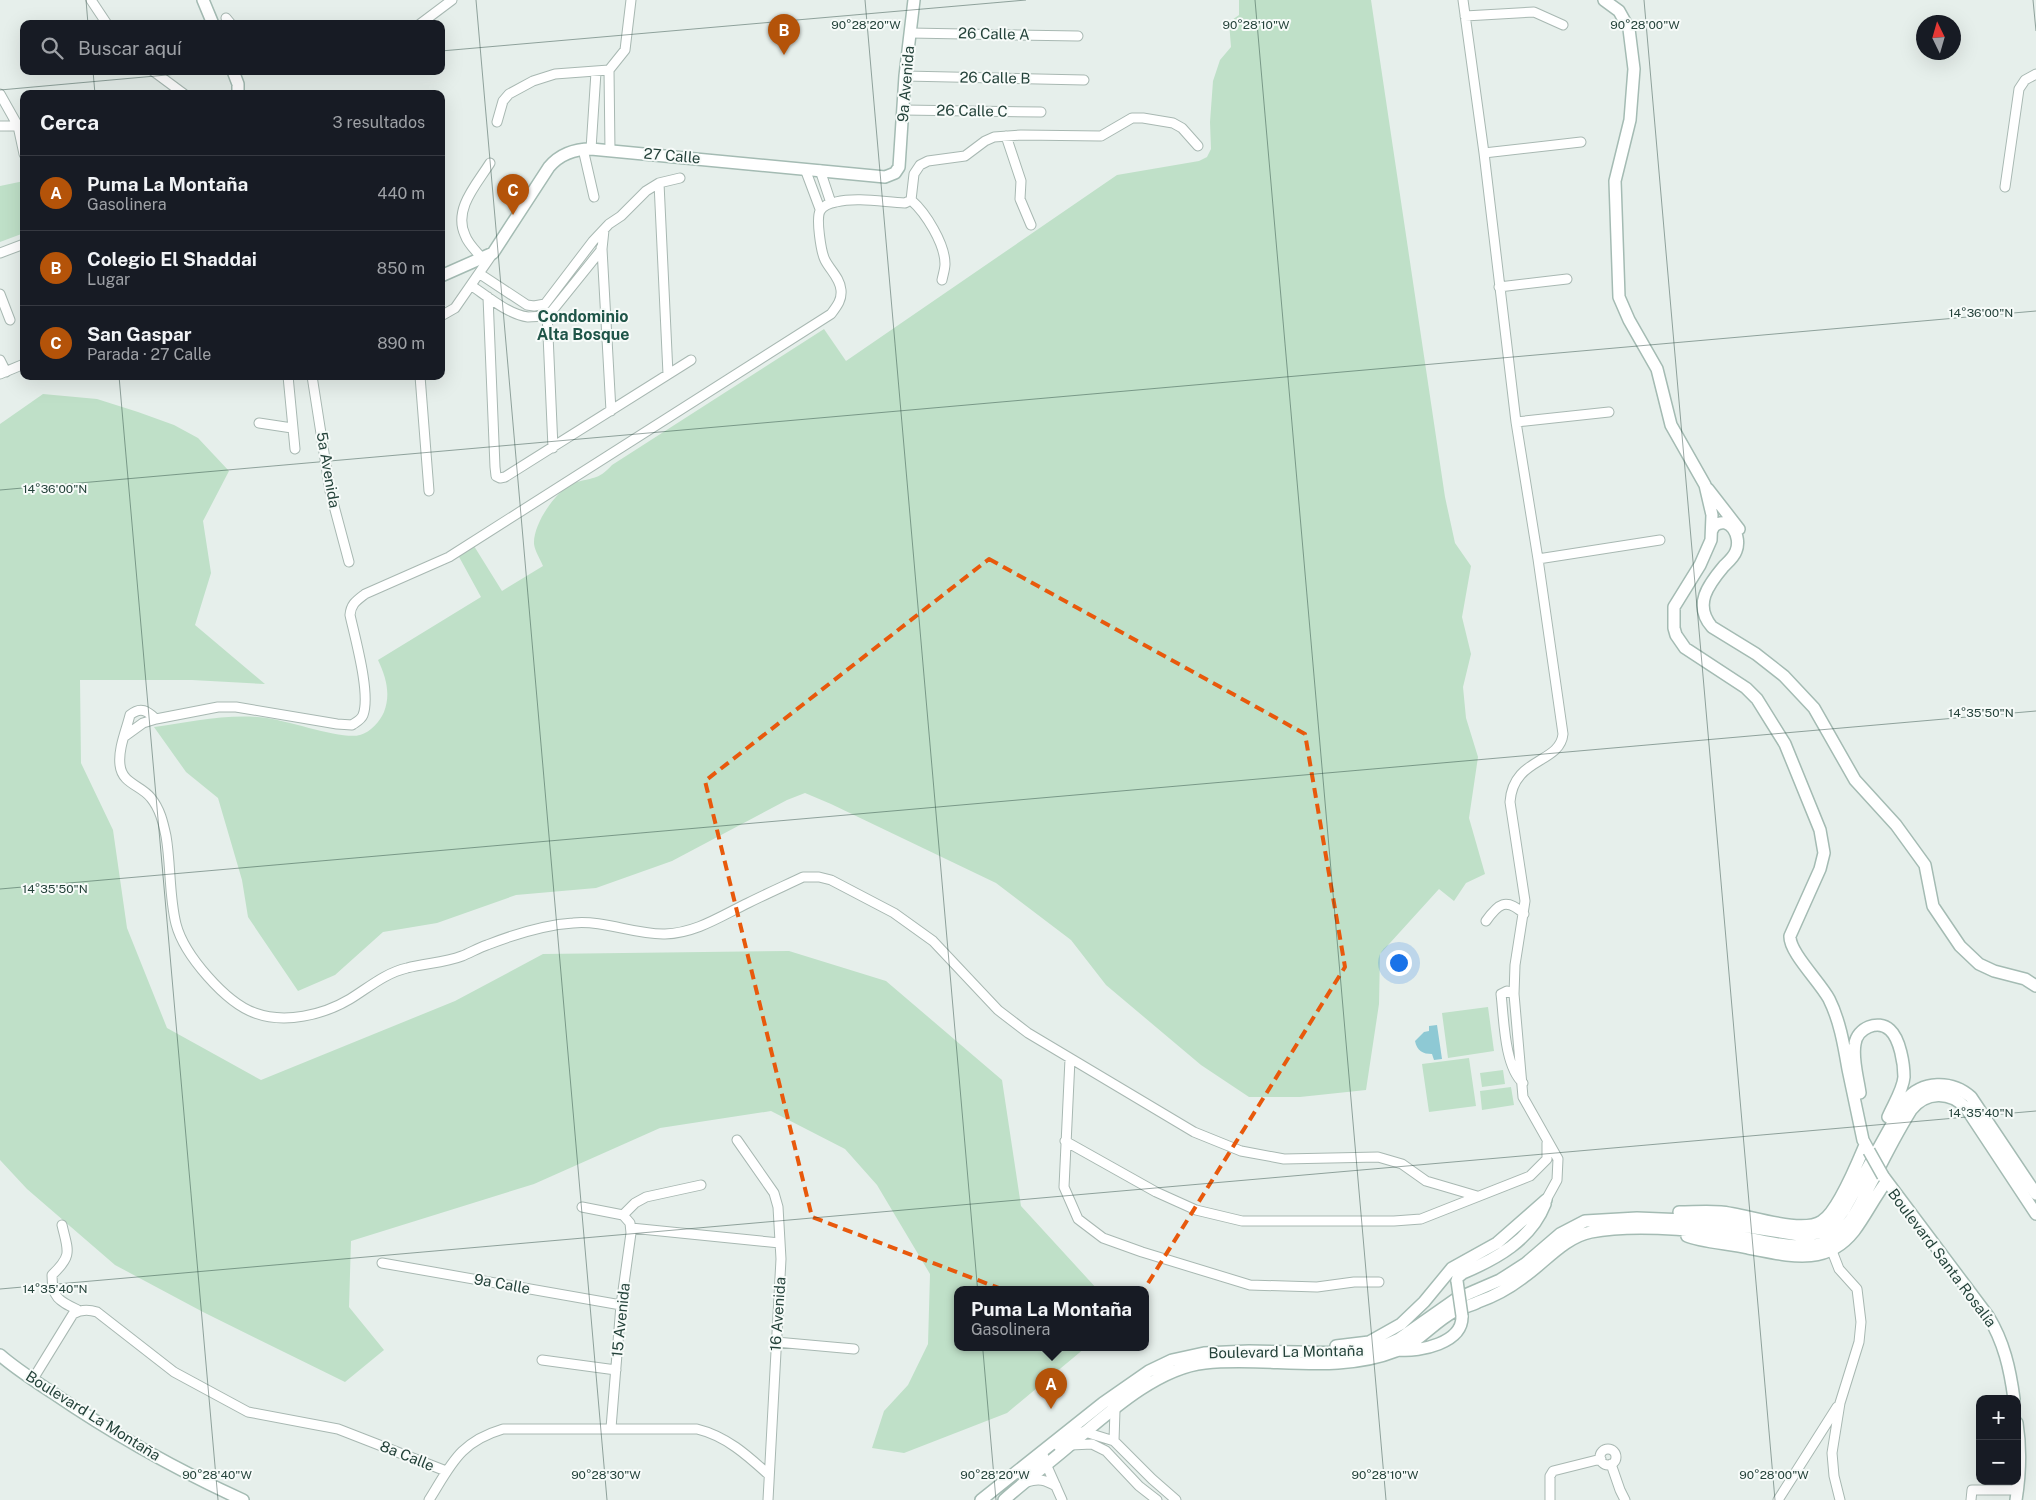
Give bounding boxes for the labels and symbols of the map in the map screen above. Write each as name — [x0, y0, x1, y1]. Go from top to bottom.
pin: B — [768, 14, 800, 55]
north arrow — [1916, 15, 1961, 60]
text: 90°28'20"W — [831, 18, 901, 32]
text: 90°28'10"W — [1223, 18, 1290, 32]
text: 90°28'00"W — [1610, 18, 1680, 32]
street label: 26 Calle A — [958, 24, 1030, 43]
street label: 9a Avenida — [894, 45, 917, 123]
street label: 26 Calle B — [959, 68, 1031, 87]
street label: 26 Calle C — [936, 101, 1008, 120]
street label: 27 Calle — [643, 145, 701, 166]
pin: C — [497, 174, 529, 215]
text: 14°36'00"N — [1949, 306, 2013, 320]
district label: Condominio Alta Bosque — [537, 307, 629, 344]
street label: 5a Avenida — [313, 431, 344, 509]
text: 14°36'00"N — [23, 482, 87, 496]
text: 14°35'50"N — [1948, 706, 2014, 720]
text: 14°35'50"N — [22, 882, 88, 896]
your location — [1386, 950, 1412, 976]
text: 14°35'40"N — [1948, 1106, 2014, 1120]
street label: Boulevard Santa Rosalía — [1885, 1185, 2000, 1330]
street label: 9a Calle — [473, 1270, 532, 1297]
street label: 16 Avenida — [766, 1276, 789, 1352]
text: 14°35'40"N — [22, 1282, 88, 1296]
street label: 15 Avenida — [608, 1282, 633, 1358]
street label: Boulevard La Montaña — [1208, 1342, 1364, 1361]
street label: Boulevard La Montaña — [23, 1367, 164, 1464]
pin: A — [1035, 1368, 1067, 1409]
street label: 8a Calle — [377, 1437, 437, 1474]
text: 90°28'40"W — [182, 1468, 252, 1482]
text: 90°28'30"W — [571, 1468, 641, 1482]
text: 90°28'20"W — [960, 1468, 1030, 1482]
text: 90°28'10"W — [1352, 1468, 1419, 1482]
text: 90°28'00"W — [1739, 1468, 1809, 1482]

